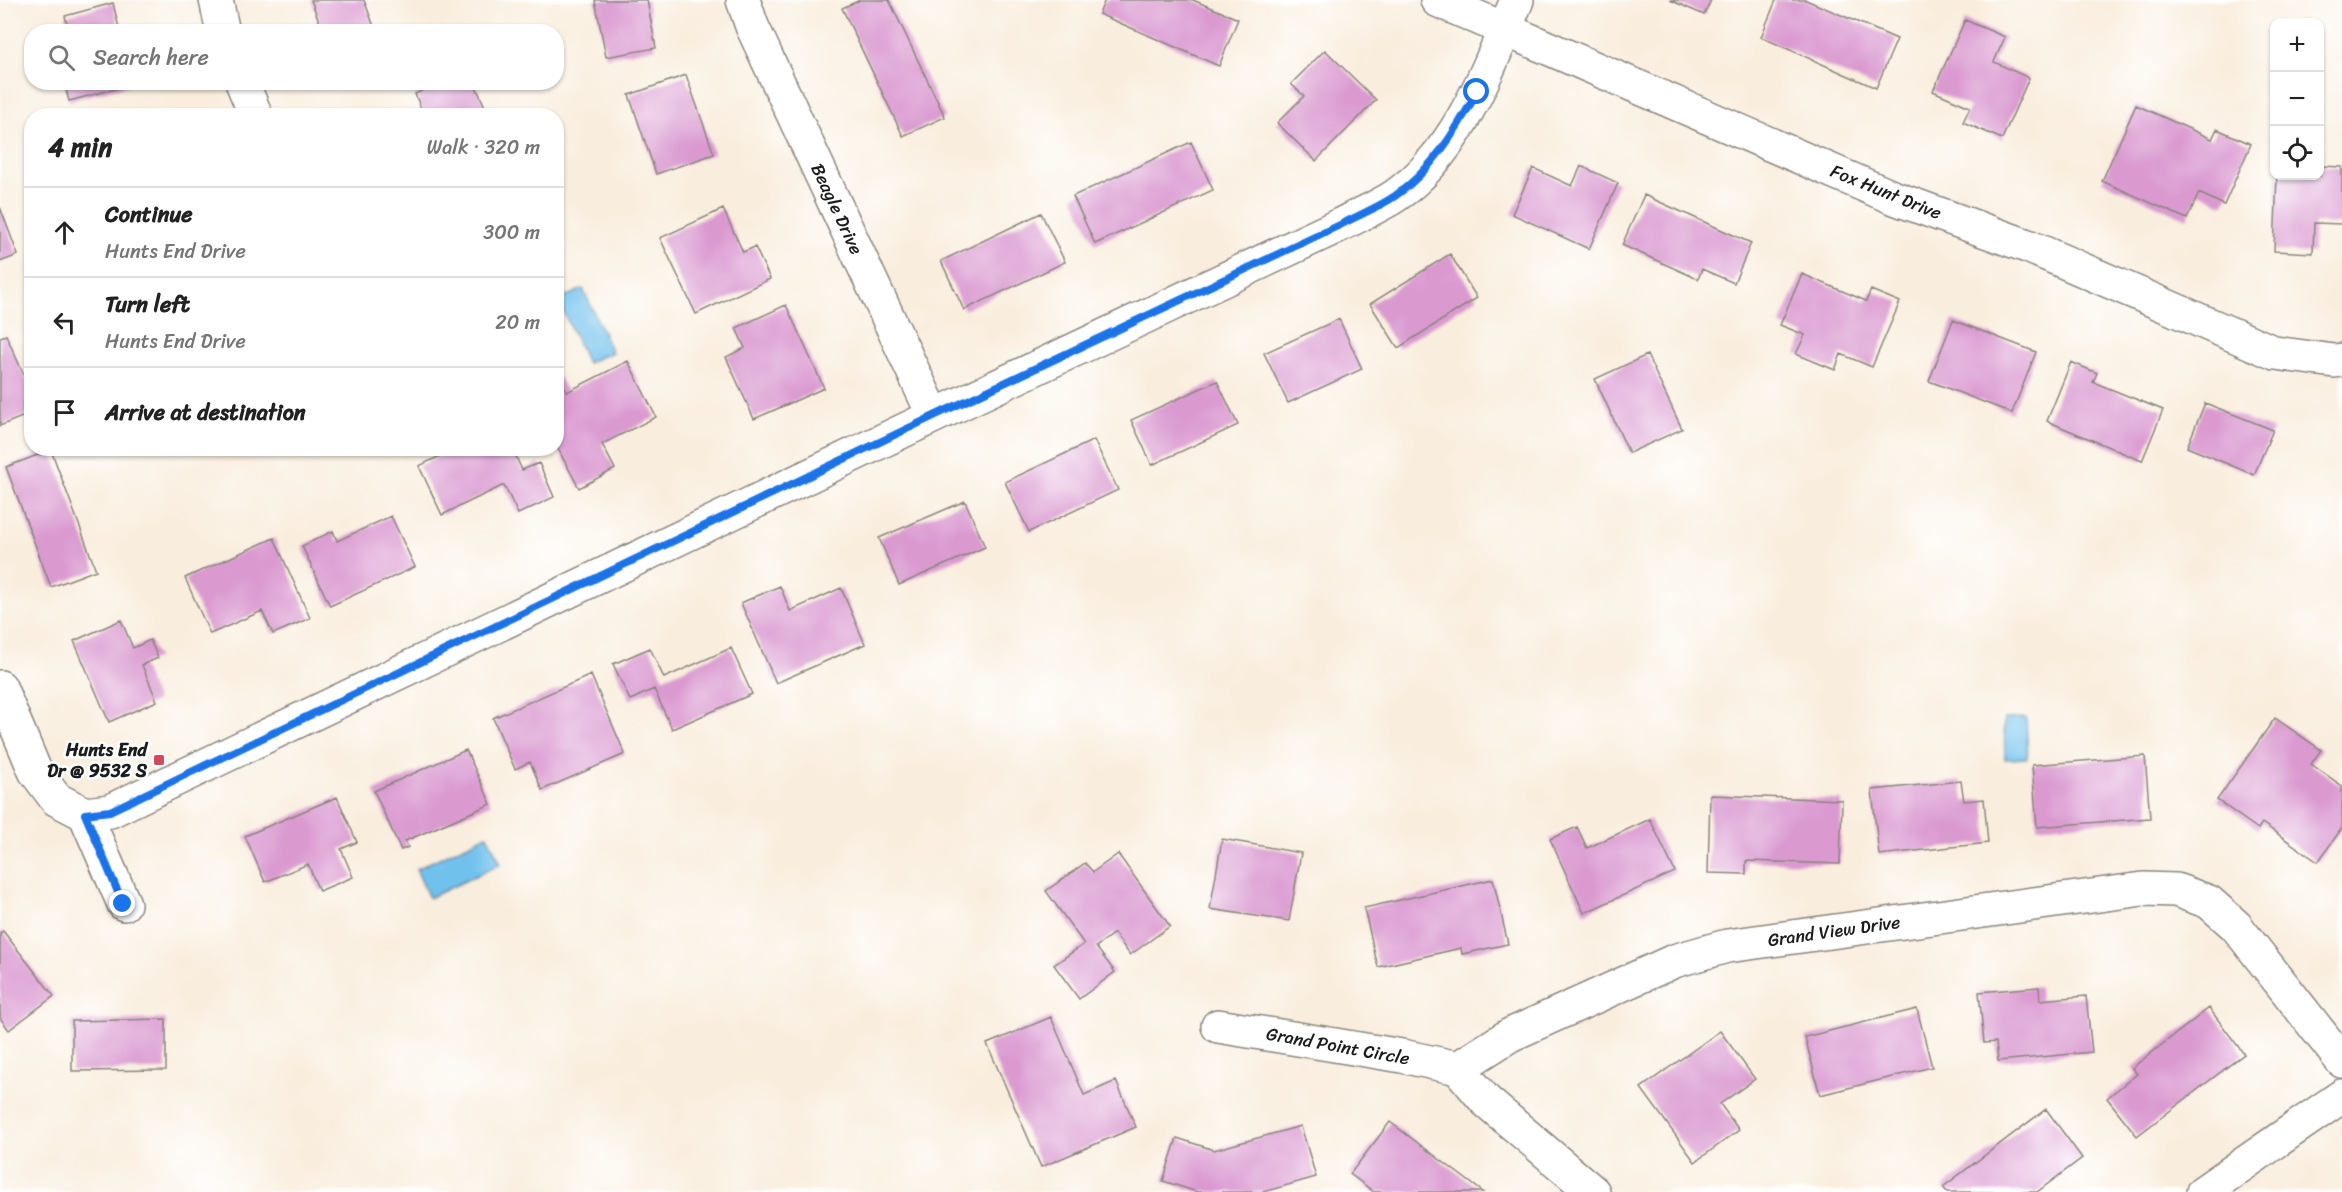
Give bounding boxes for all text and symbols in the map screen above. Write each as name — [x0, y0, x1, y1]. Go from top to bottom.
map controls — [2270, 18, 2324, 180]
button: + — [2270, 18, 2324, 72]
search box — [24, 24, 564, 90]
text: Search here — [93, 38, 209, 77]
icon: search — [45, 41, 78, 74]
button: − — [2270, 72, 2324, 126]
route start — [1463, 78, 1489, 104]
text: 4 min — [48, 124, 112, 170]
button: locate — [2270, 126, 2324, 180]
text: Walk · 320 m — [427, 130, 540, 165]
street label: Fox Hunt Drive — [1825, 155, 1947, 229]
street label: Beagle Drive — [802, 158, 872, 260]
text: Continue — [105, 195, 193, 234]
text: 300 m — [483, 215, 540, 250]
icon: ahead — [48, 216, 81, 249]
text: Hunts End Drive — [105, 234, 246, 269]
text: Turn left — [105, 285, 190, 324]
text: 20 m — [495, 305, 540, 340]
icon: left — [48, 306, 81, 339]
text: Hunts End Drive — [105, 324, 246, 359]
text: Arrive at destination — [105, 393, 306, 432]
icon: arrive — [48, 396, 81, 429]
place label: Hunts End Dr @ 9532 S — [47, 734, 149, 787]
marker: Hunts End Dr @ 9532 S — [152, 753, 166, 767]
route end — [109, 890, 135, 916]
street label: Grand View Drive — [1766, 906, 1902, 956]
street label: Grand Point Circle — [1264, 1018, 1412, 1074]

